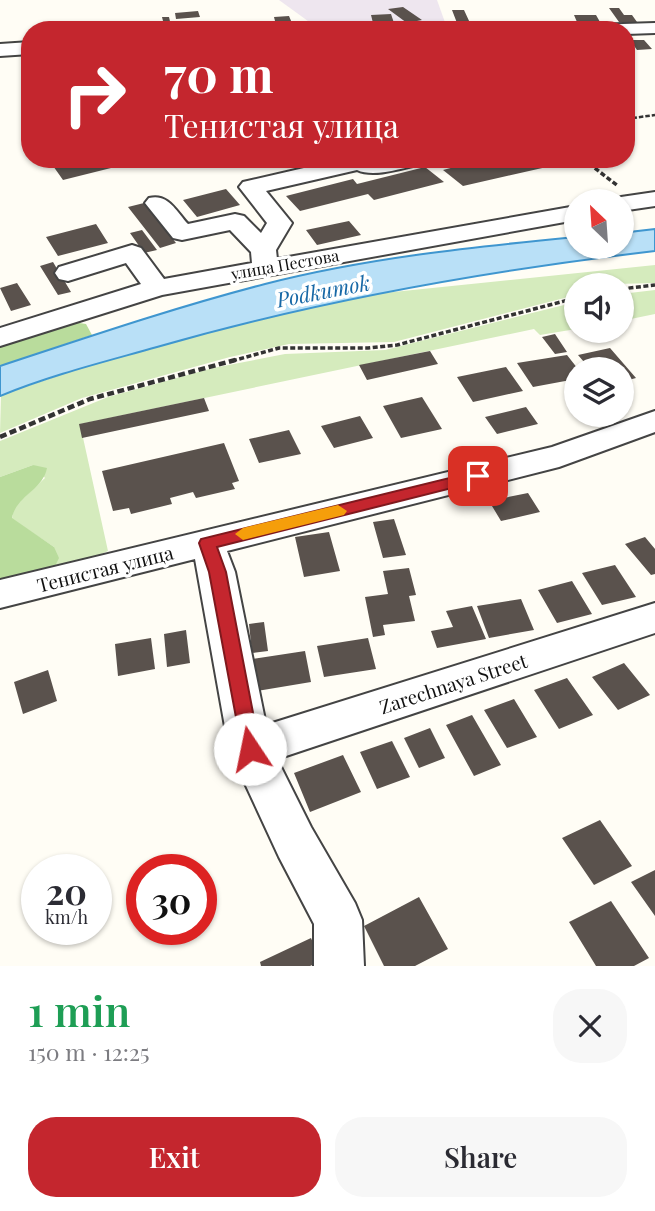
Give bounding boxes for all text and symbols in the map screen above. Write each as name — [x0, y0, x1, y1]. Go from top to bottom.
text: 70 m — [164, 40, 274, 105]
icon: right — [49, 49, 140, 140]
text: Тенистая улица — [164, 103, 399, 146]
north arrow — [564, 189, 634, 259]
map controls — [564, 189, 634, 427]
street label: улица Пестова — [228, 244, 341, 284]
water label: Podkumok — [273, 267, 372, 313]
button: sound — [564, 273, 634, 343]
button: layers — [564, 357, 634, 427]
pin — [448, 446, 508, 506]
icon: arrive — [459, 457, 497, 495]
street label: Тенистая улица — [34, 538, 176, 597]
street label: Zarechnaya Street — [376, 647, 530, 719]
position arrow — [213, 712, 287, 786]
speed limit sign: 30 — [126, 854, 217, 945]
text: 20 — [46, 867, 87, 914]
text: km/h — [45, 905, 88, 929]
text: 1 min — [28, 982, 130, 1038]
button: close — [553, 989, 627, 1063]
text: 150 m · 12:25 — [28, 1036, 149, 1067]
button: Exit — [28, 1117, 321, 1197]
button: Share — [335, 1117, 627, 1197]

